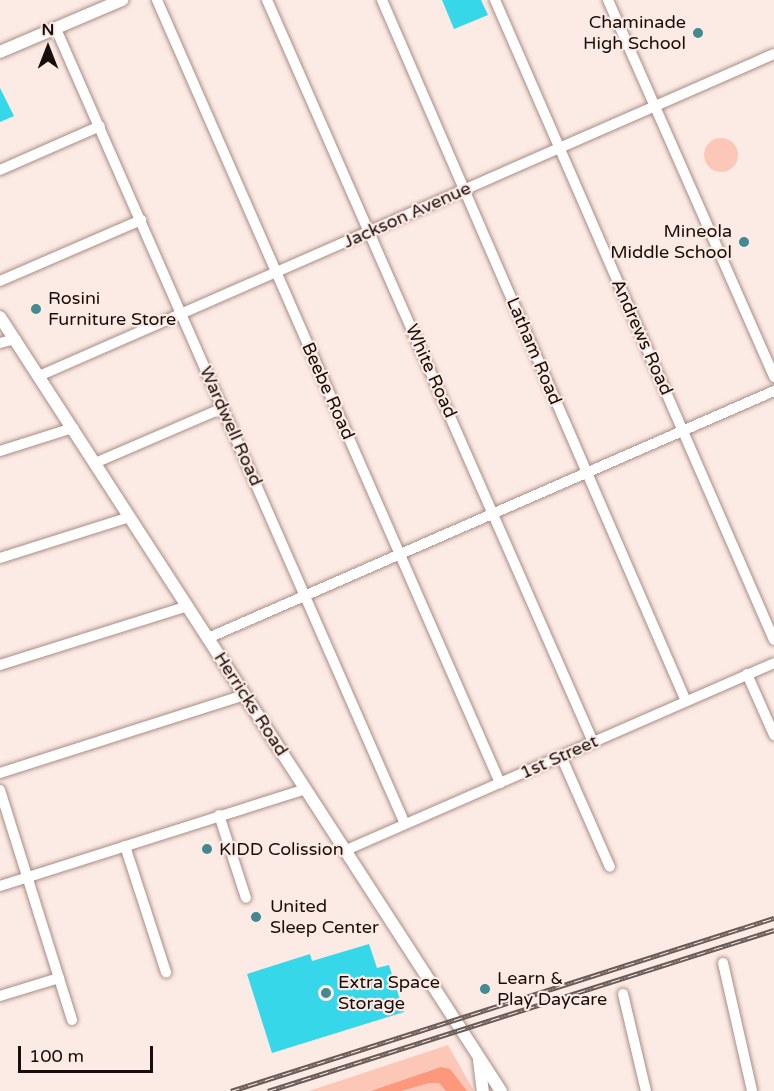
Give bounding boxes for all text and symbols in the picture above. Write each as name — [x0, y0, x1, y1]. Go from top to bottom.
place label: Chaminade High School — [583, 12, 686, 54]
north arrow — [18, 18, 78, 78]
text: N — [42, 20, 54, 40]
marker: Chaminade High School — [691, 26, 705, 40]
street label: Jackson Avenue — [340, 177, 474, 253]
place label: Mineola Middle School — [610, 221, 732, 264]
marker: Mineola Middle School — [737, 235, 751, 249]
street label: Andrews Road — [607, 275, 677, 399]
place label: Rosini Furniture Store — [48, 288, 176, 330]
street label: Latham Road — [502, 294, 566, 408]
marker: Rosini Furniture Store — [29, 302, 43, 316]
street label: White Road — [401, 321, 461, 421]
street label: Beebe Road — [297, 339, 359, 443]
street label: Wardwell Road — [195, 363, 267, 489]
street label: Herricks Road — [209, 648, 293, 760]
street label: 1st Street — [517, 730, 601, 784]
place label: KIDD Colission — [219, 838, 344, 860]
marker: KIDD Colission — [200, 842, 214, 856]
place label: United Sleep Center — [270, 896, 379, 938]
marker: United Sleep Center — [247, 908, 265, 926]
place label: Learn & Play Daycare — [497, 968, 607, 1010]
place label: Extra Space Storage — [338, 972, 440, 1014]
marker: Learn & Play Daycare — [478, 982, 492, 996]
marker: Extra Space Storage — [319, 986, 333, 1000]
scale bar — [21, 1034, 156, 1072]
text: 100 m — [29, 1045, 84, 1067]

